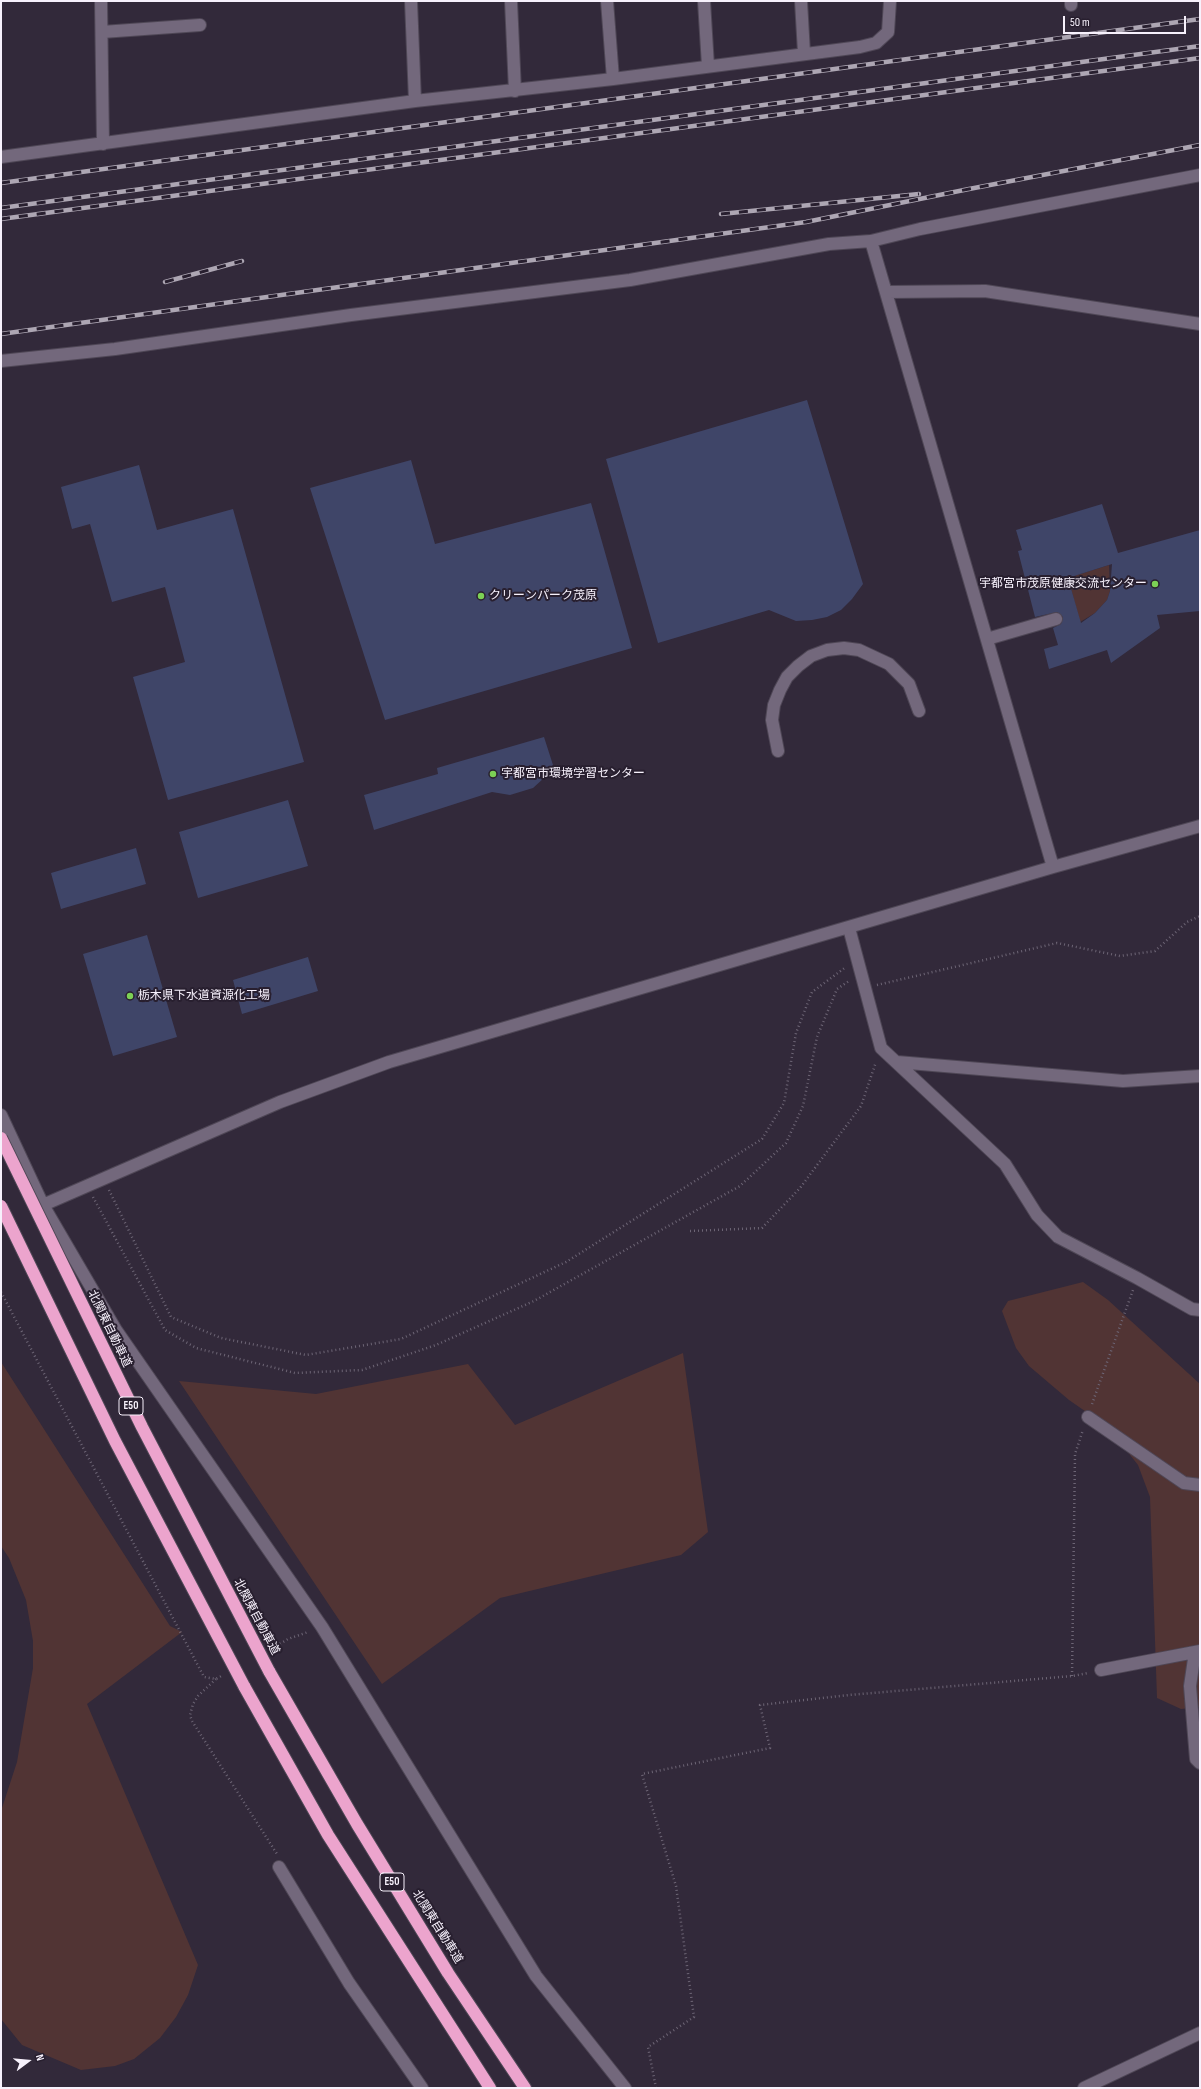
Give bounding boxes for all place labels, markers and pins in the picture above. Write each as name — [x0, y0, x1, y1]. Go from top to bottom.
place label: 宇都宮市茂原健康交流センター — [979, 577, 1147, 591]
marker: 宇都宮市茂原健康交流センター — [1150, 579, 1160, 589]
place label: クリーンパーク茂原 — [489, 589, 597, 603]
marker: クリーンパーク茂原 — [476, 591, 486, 601]
place label: 宇都宮市環境学習センター — [501, 767, 645, 781]
marker: 宇都宮市環境学習センター — [488, 769, 498, 779]
place label: 栃木県下水道資源化工場 — [138, 989, 270, 1003]
marker: 栃木県下水道資源化工場 — [125, 991, 135, 1001]

